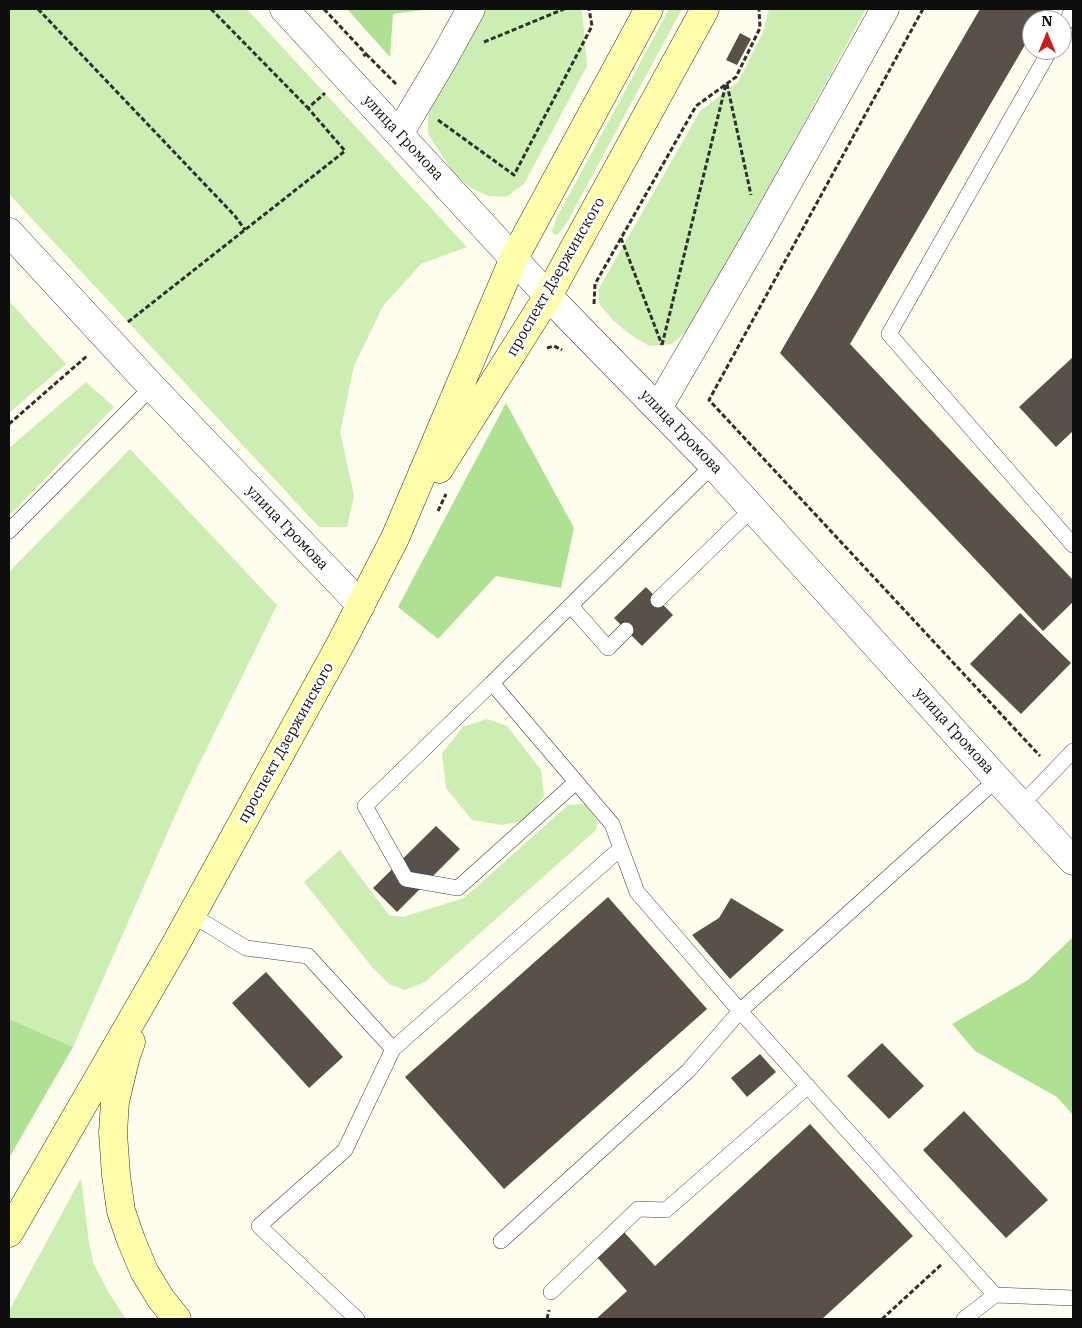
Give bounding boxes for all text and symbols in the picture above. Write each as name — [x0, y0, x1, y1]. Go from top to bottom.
north arrow — [1022, 10, 1072, 60]
text: N — [1041, 12, 1053, 30]
street label: улица Громова — [359, 92, 447, 184]
street label: проспект Дзержинского — [503, 194, 609, 360]
street label: улица Громова — [636, 386, 726, 478]
street label: улица Громова — [242, 482, 332, 574]
street label: проспект Дзержинского — [234, 660, 338, 826]
street label: улица Громова — [910, 684, 998, 778]

